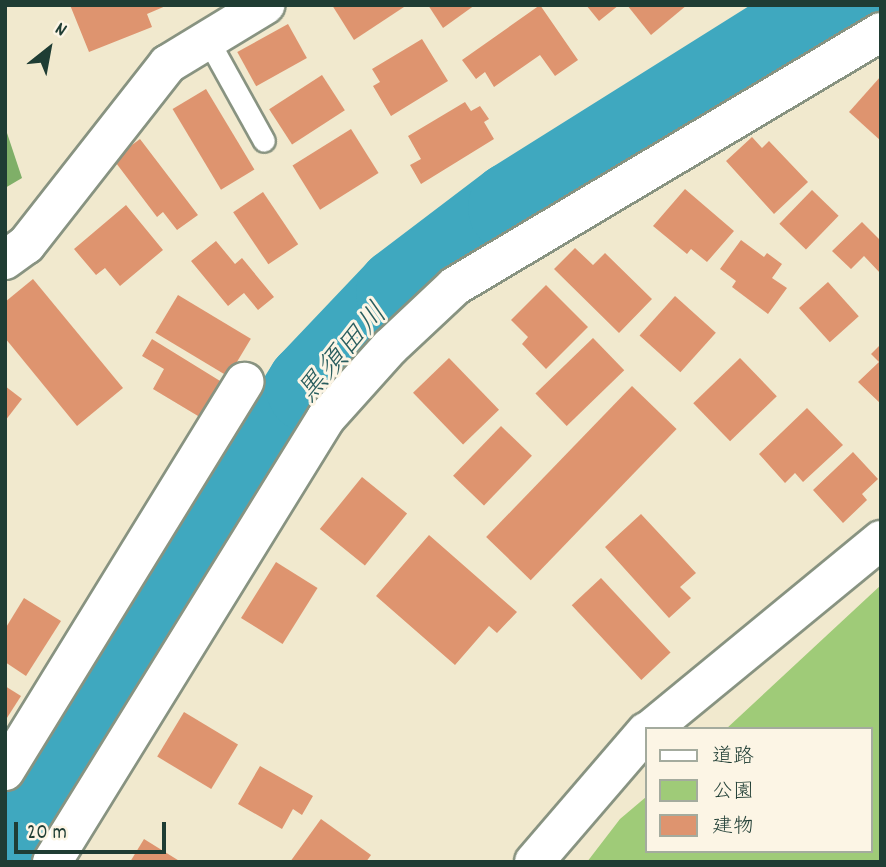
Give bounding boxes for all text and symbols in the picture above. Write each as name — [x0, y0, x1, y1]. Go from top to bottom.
north arrow — [14, 14, 84, 84]
text: N — [49, 17, 71, 45]
water label: 黒須田川 — [292, 298, 398, 412]
legend — [644, 727, 872, 853]
text: 道路 — [712, 743, 754, 773]
text: 公園 — [712, 778, 754, 808]
scale bar — [18, 808, 170, 852]
text: 建物 — [712, 813, 754, 843]
text: 20 m — [27, 819, 67, 849]

